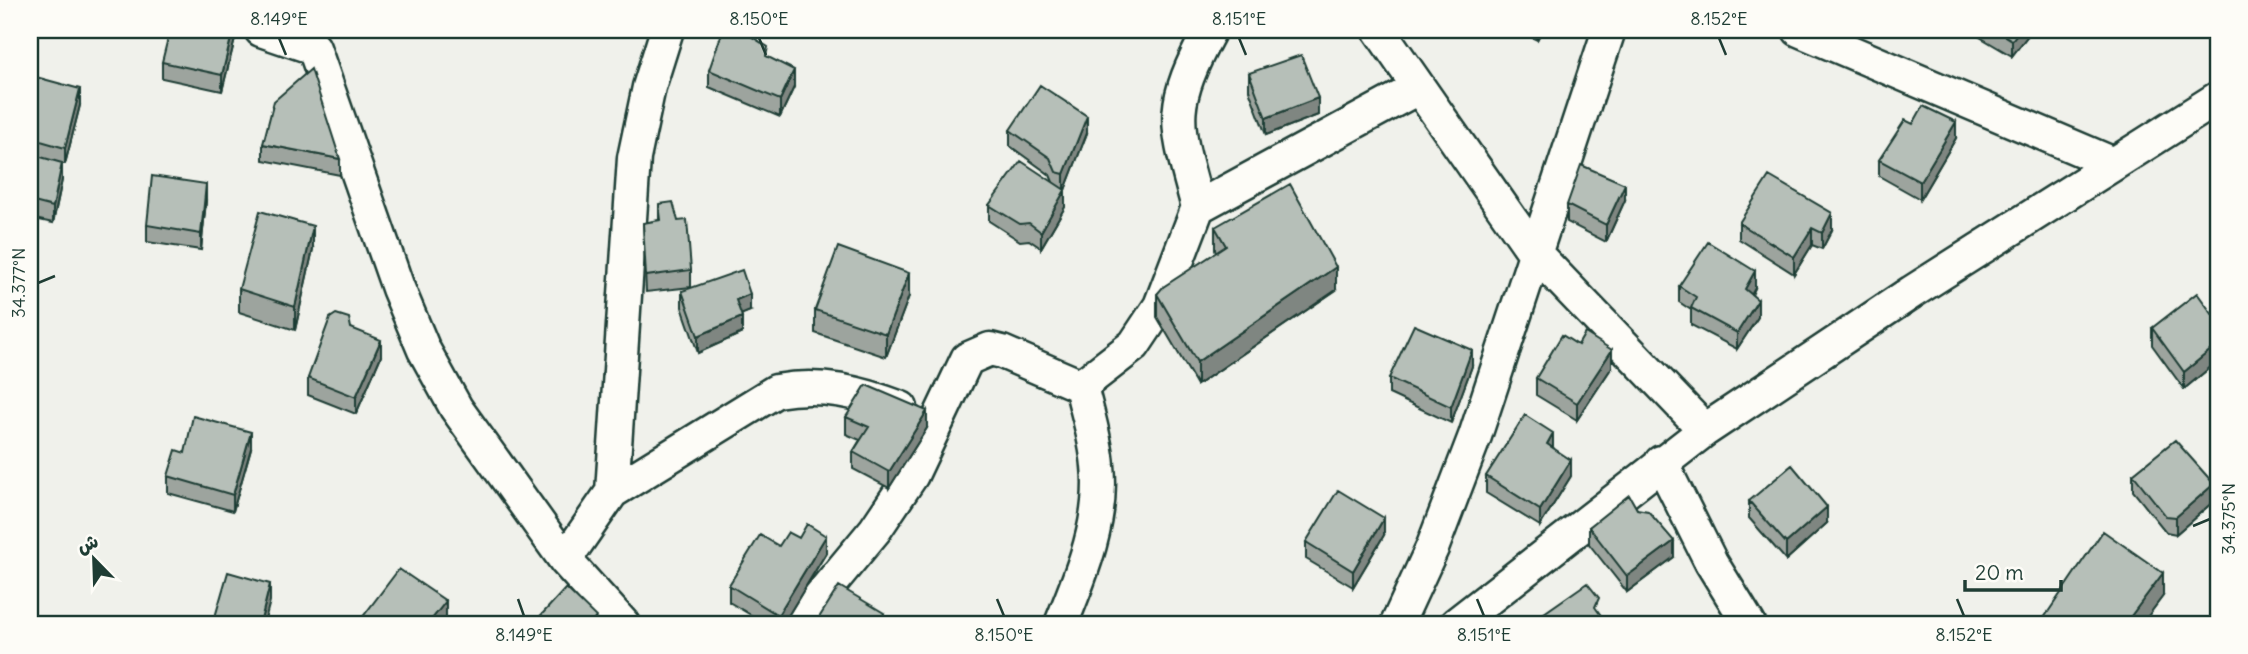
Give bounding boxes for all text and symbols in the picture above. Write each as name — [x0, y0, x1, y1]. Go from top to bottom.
text: 8.149°E — [250, 7, 308, 30]
text: 8.150°E — [729, 7, 789, 30]
text: 8.151°E — [1212, 7, 1266, 30]
text: 8.152°E — [1690, 7, 1748, 30]
text: 34.377°N — [7, 248, 30, 318]
text: 34.375°N — [2217, 483, 2240, 555]
north arrow — [60, 524, 130, 594]
text: ش — [73, 528, 102, 558]
scale bar — [1965, 549, 2061, 593]
text: 20 m — [1975, 559, 2024, 586]
text: 8.149°E — [495, 623, 553, 646]
text: 8.150°E — [974, 623, 1034, 646]
text: 8.151°E — [1457, 623, 1511, 646]
text: 8.152°E — [1935, 623, 1993, 646]

